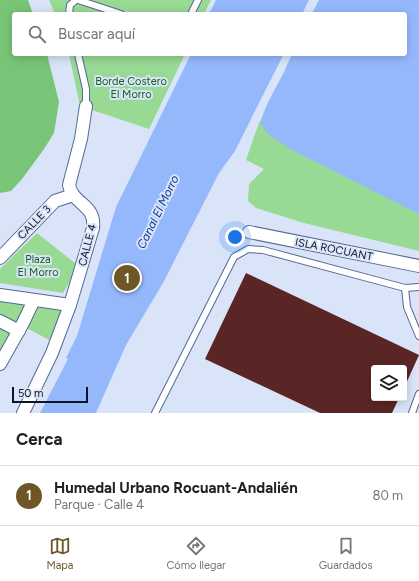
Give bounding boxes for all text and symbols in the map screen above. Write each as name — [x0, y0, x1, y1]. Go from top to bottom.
search box — [12, 12, 407, 56]
icon: search — [26, 23, 48, 45]
text: Buscar aquí — [58, 25, 135, 43]
park label: Borde Costero El Morro — [95, 75, 167, 101]
water label: Canal El Morro — [134, 173, 182, 251]
street label: CALLE 3 — [15, 203, 54, 242]
street label: CALLE 4 — [76, 223, 99, 268]
your location — [225, 227, 245, 247]
street label: ISLA ROCUANT — [294, 236, 374, 263]
park label: Plaza El Morro — [17, 253, 59, 279]
pin: 1 — [114, 263, 140, 293]
map controls — [371, 365, 407, 401]
button: layers — [371, 365, 407, 401]
scale bar — [12, 385, 88, 404]
text: 50 m — [18, 387, 43, 400]
text: Cerca — [16, 429, 63, 449]
text: Humedal Urbano Rocuant-Andalién — [54, 479, 298, 497]
text: 1 — [26, 488, 32, 503]
text: 80 m — [372, 488, 403, 503]
text: Parque · Calle 4 — [54, 497, 144, 512]
tab: Mapa — [46, 535, 73, 572]
tab: Cómo llegar — [166, 535, 226, 572]
tab: Guardados — [319, 535, 373, 572]

